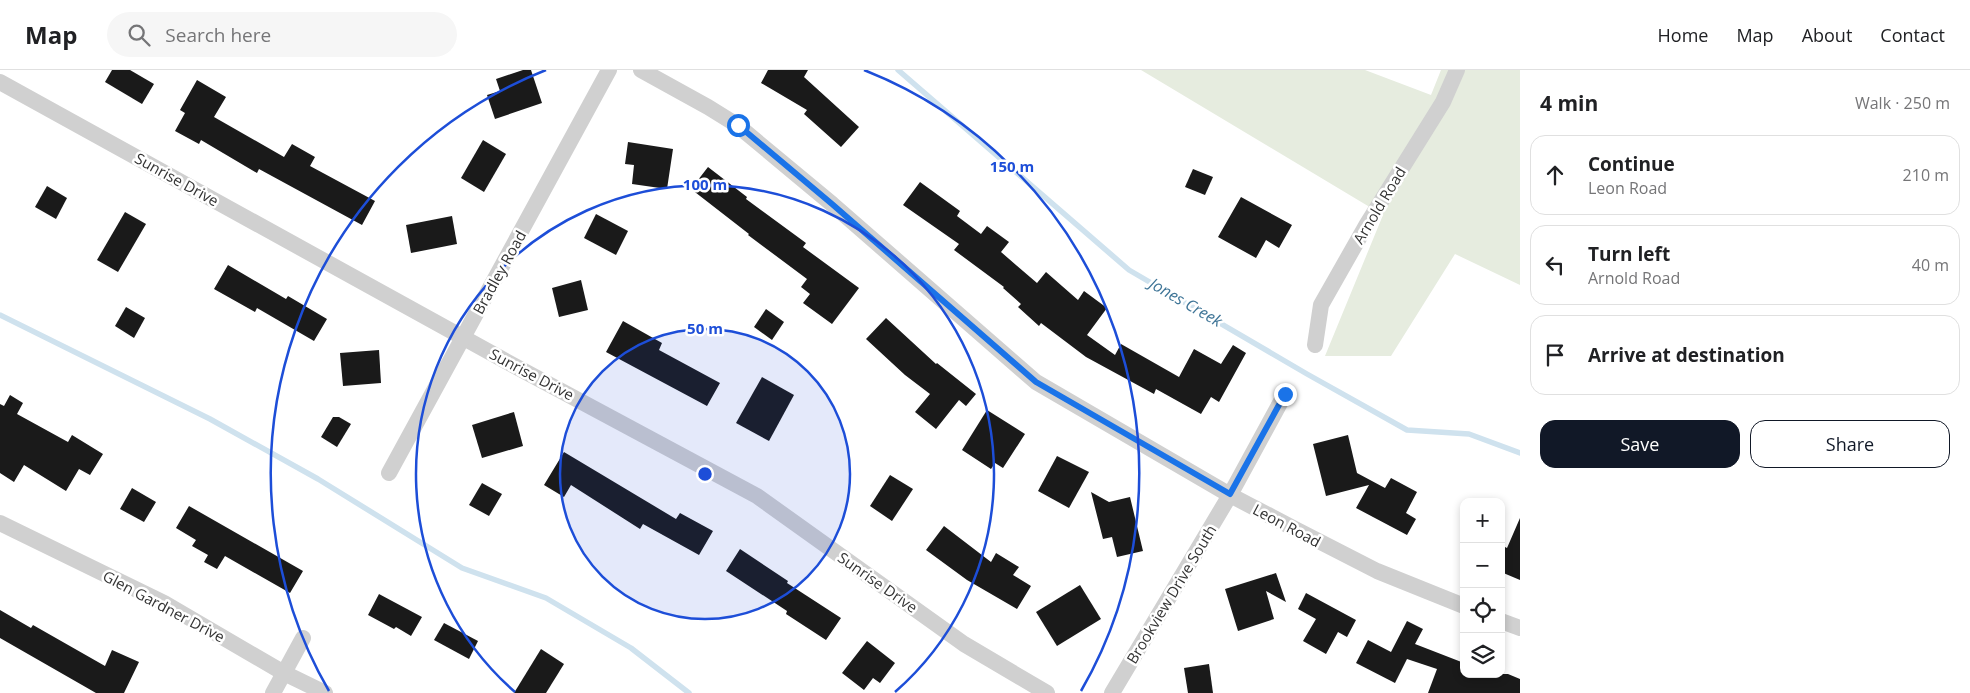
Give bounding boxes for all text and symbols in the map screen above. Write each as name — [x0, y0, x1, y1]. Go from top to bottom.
search box — [107, 12, 457, 57]
text: Map — [25, 18, 77, 51]
icon: search — [125, 21, 153, 49]
text: Search here — [165, 22, 271, 48]
text: Home — [1658, 23, 1708, 47]
text: Map — [1736, 23, 1774, 47]
text: About — [1802, 23, 1852, 47]
text: Contact — [1880, 23, 1945, 47]
text: 4 min — [1540, 89, 1598, 117]
text: Walk · 250 m — [1855, 92, 1950, 114]
route start — [727, 114, 750, 137]
street label: Sunrise Drive — [132, 148, 222, 210]
text: Continue — [1588, 151, 1675, 177]
text: 150 m — [990, 156, 1034, 176]
icon: ahead — [1541, 161, 1569, 189]
street label: Arnold Road — [1348, 163, 1410, 247]
text: 210 m — [1903, 164, 1949, 186]
text: 100 m — [683, 174, 727, 194]
text: Leon Road — [1588, 177, 1667, 199]
street label: Bradley Road — [468, 227, 530, 317]
text: Turn left — [1588, 241, 1670, 267]
icon: left — [1541, 251, 1569, 279]
text: 40 m — [1912, 254, 1949, 276]
text: Arnold Road — [1588, 267, 1680, 289]
water label: Jones Creek — [1143, 271, 1228, 332]
text: 50 m — [687, 318, 723, 338]
icon: arrive — [1541, 341, 1569, 369]
text: Arrive at destination — [1588, 342, 1785, 368]
street label: Sunrise Drive — [486, 343, 578, 405]
route end — [1274, 383, 1297, 406]
button: Save — [1540, 420, 1740, 468]
button: Share — [1750, 420, 1950, 468]
centre of rings — [696, 465, 714, 483]
map controls — [1460, 498, 1505, 678]
button: + — [1460, 498, 1505, 543]
street label: Leon Road — [1250, 499, 1324, 551]
street label: Brookview Drive South — [1122, 521, 1220, 667]
button: − — [1460, 543, 1505, 588]
street label: Sunrise Drive — [834, 547, 922, 617]
street label: Glen Gardner Drive — [100, 565, 228, 647]
button: locate — [1460, 588, 1505, 633]
button: layers — [1460, 633, 1505, 678]

